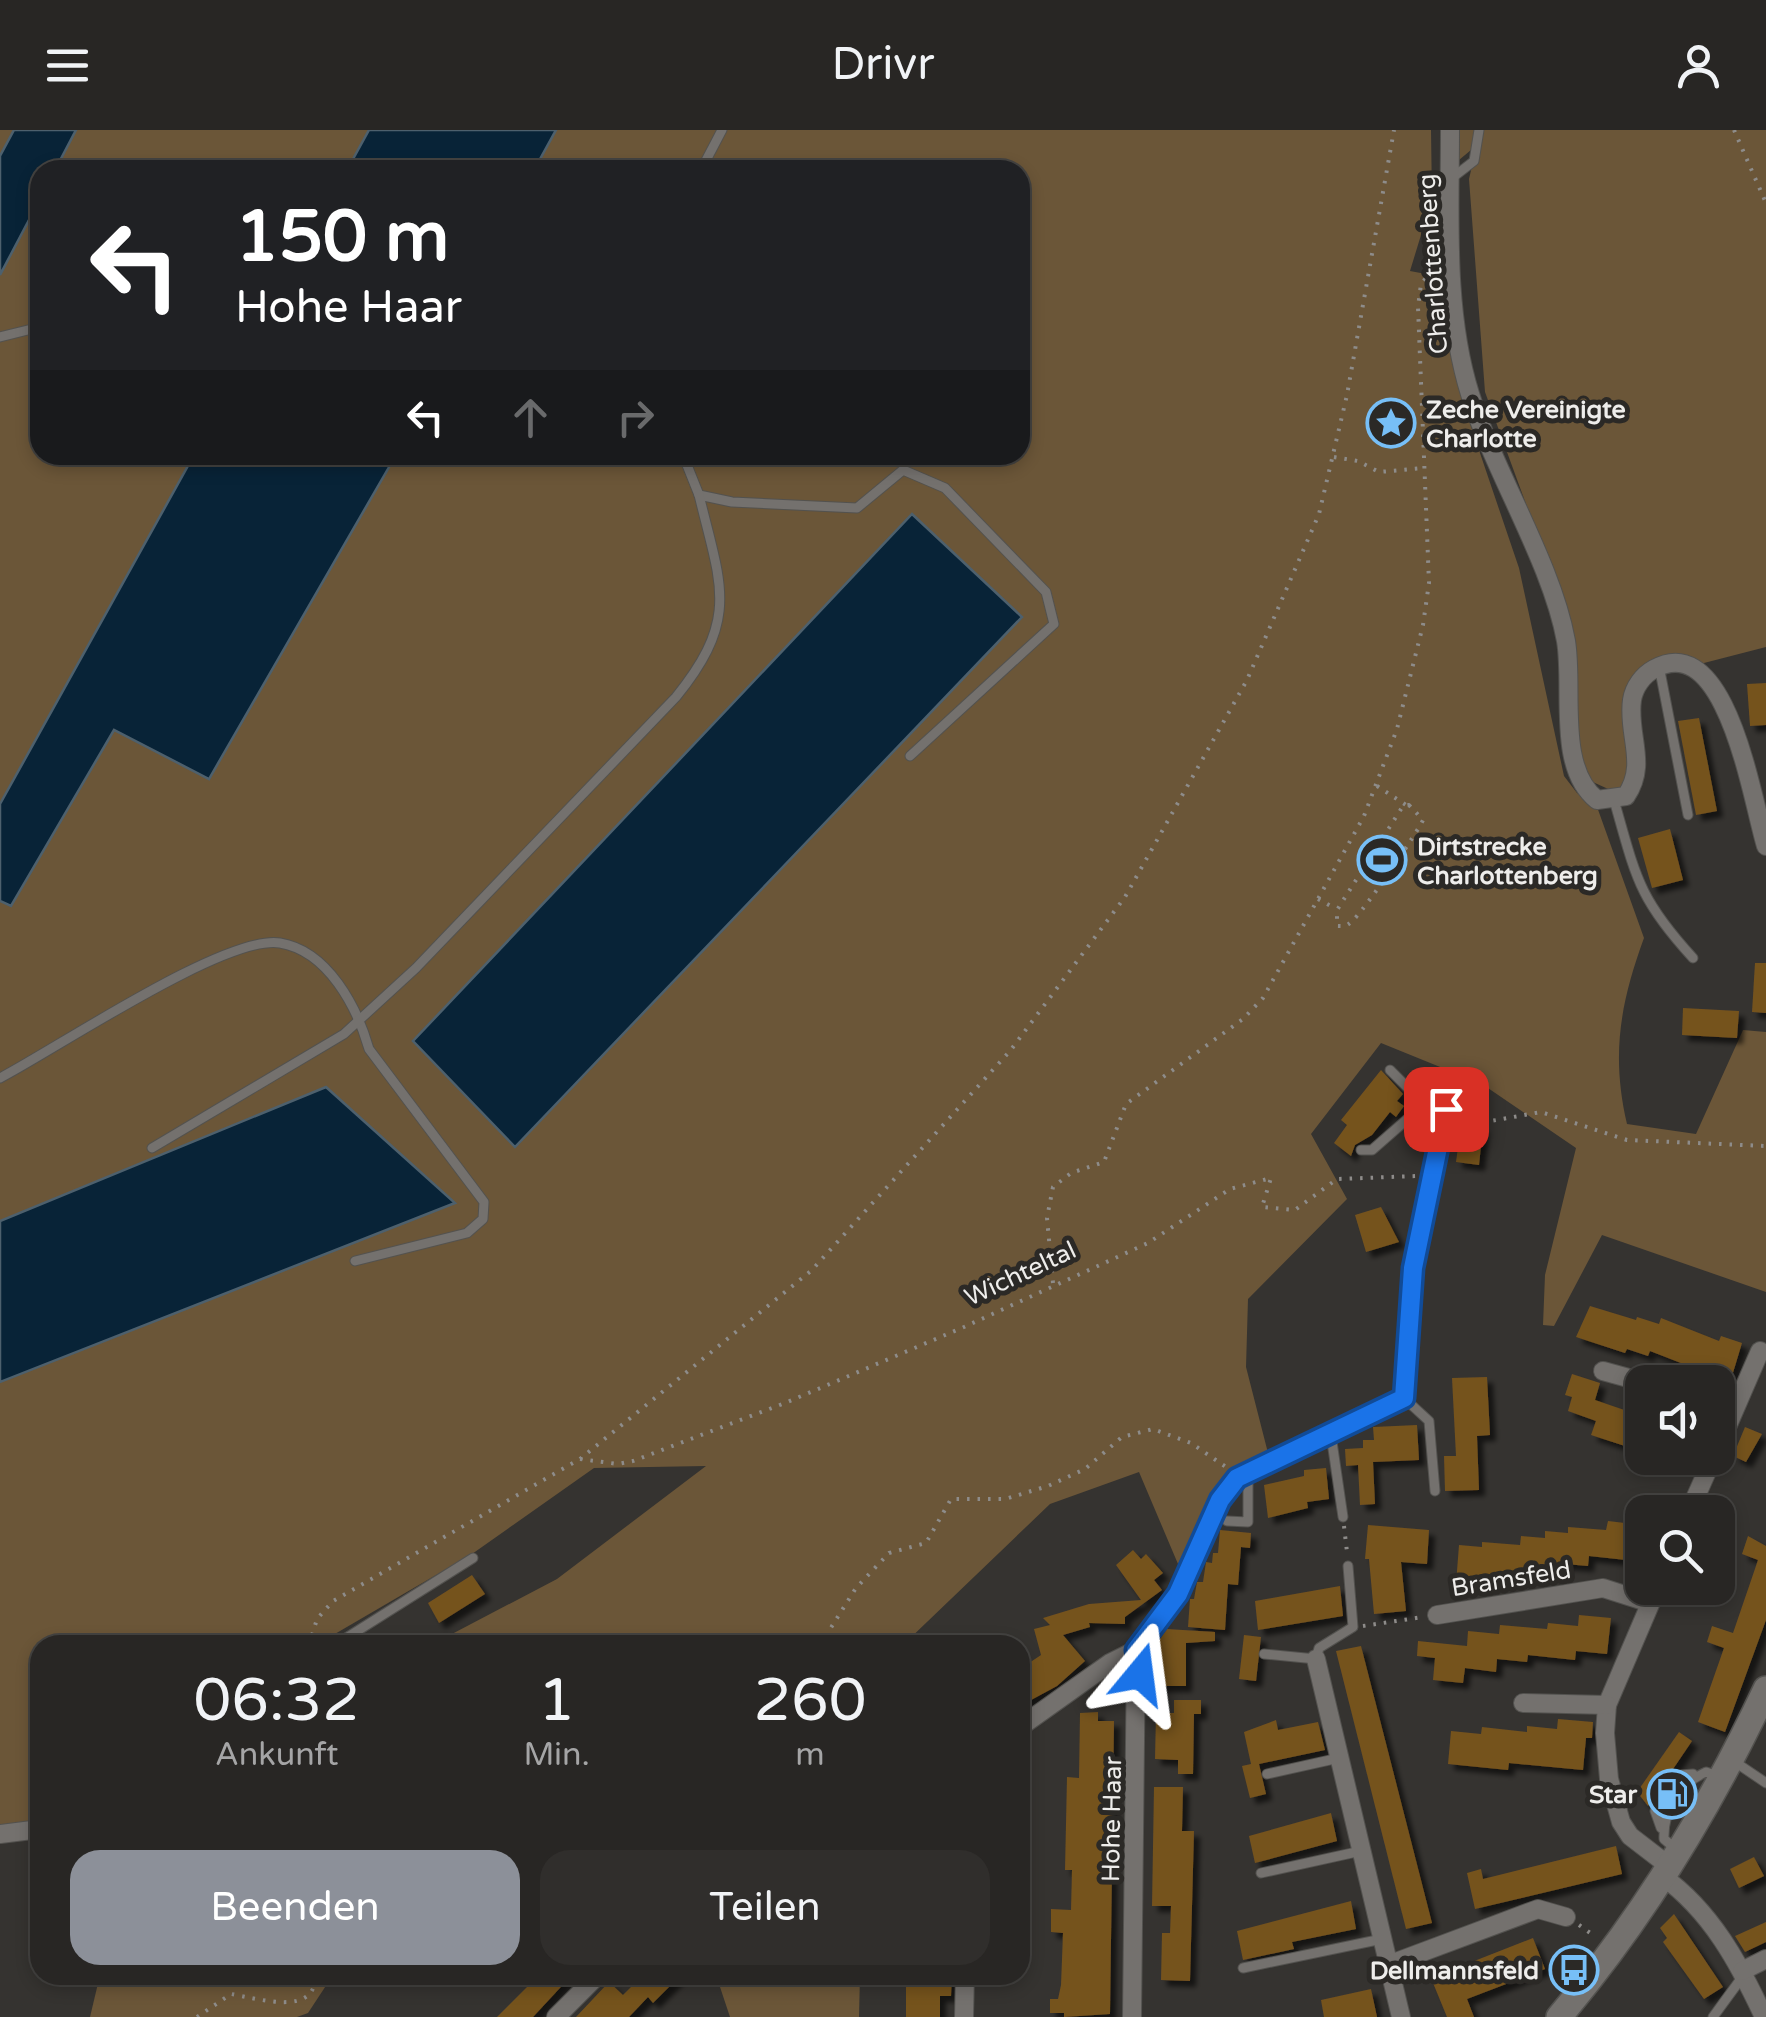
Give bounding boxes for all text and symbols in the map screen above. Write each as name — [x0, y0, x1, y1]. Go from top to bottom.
icon: menu — [40, 38, 95, 93]
text: Drivr — [832, 38, 934, 92]
icon: person — [1671, 38, 1726, 93]
street label: Charlottenberg — [1412, 173, 1454, 355]
text: 150 m — [235, 196, 449, 280]
icon: left — [70, 200, 200, 330]
text: Hohe Haar — [235, 281, 462, 335]
icon: left — [398, 390, 453, 445]
icon: ahead — [503, 390, 558, 445]
icon: right — [608, 390, 663, 445]
place label: Zeche Vereinigte Charlotte — [1426, 395, 1626, 454]
place icon: Zeche Vereinigte Charlotte — [1365, 397, 1417, 449]
place label: Dirtstrecke Charlottenberg — [1417, 832, 1598, 891]
sports icon: Dirtstrecke Charlottenberg — [1356, 834, 1408, 886]
pin — [1404, 1067, 1489, 1152]
icon: arrive — [1419, 1082, 1474, 1137]
street label: Wichteltal — [960, 1235, 1081, 1313]
map controls — [1625, 1365, 1735, 1605]
button: sound — [1625, 1365, 1735, 1475]
button: search — [1625, 1495, 1735, 1605]
street label: Bramsfeld — [1449, 1555, 1573, 1603]
position arrow — [1088, 1622, 1192, 1726]
text: 06:32 — [194, 1665, 360, 1737]
text: 1 — [538, 1665, 575, 1737]
text: 260 — [753, 1665, 866, 1737]
text: Ankunft — [215, 1736, 338, 1774]
text: Min. — [523, 1736, 590, 1774]
text: m — [795, 1736, 825, 1774]
street label: Hohe Haar — [1096, 1755, 1128, 1882]
fuel station icon: Star — [1646, 1768, 1698, 1820]
place label: Star — [1589, 1780, 1637, 1810]
button: Beenden — [70, 1850, 520, 1965]
button: Teilen — [540, 1850, 990, 1965]
bus stop icon: Dellmannsfeld — [1548, 1944, 1600, 1996]
place label: Dellmannsfeld — [1370, 1956, 1539, 1986]

